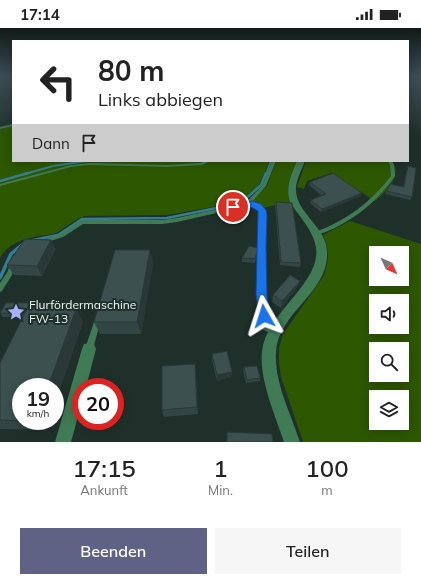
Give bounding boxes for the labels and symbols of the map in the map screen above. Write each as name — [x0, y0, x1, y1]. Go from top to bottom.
pin — [216, 190, 250, 224]
north arrow — [369, 246, 409, 286]
position arrow — [243, 295, 285, 337]
place label: Flurfördermaschine FW-13 — [29, 297, 136, 326]
place icon: Flurfördermaschine FW-13 — [6, 302, 26, 322]
speed limit sign: 20 — [72, 378, 124, 430]

